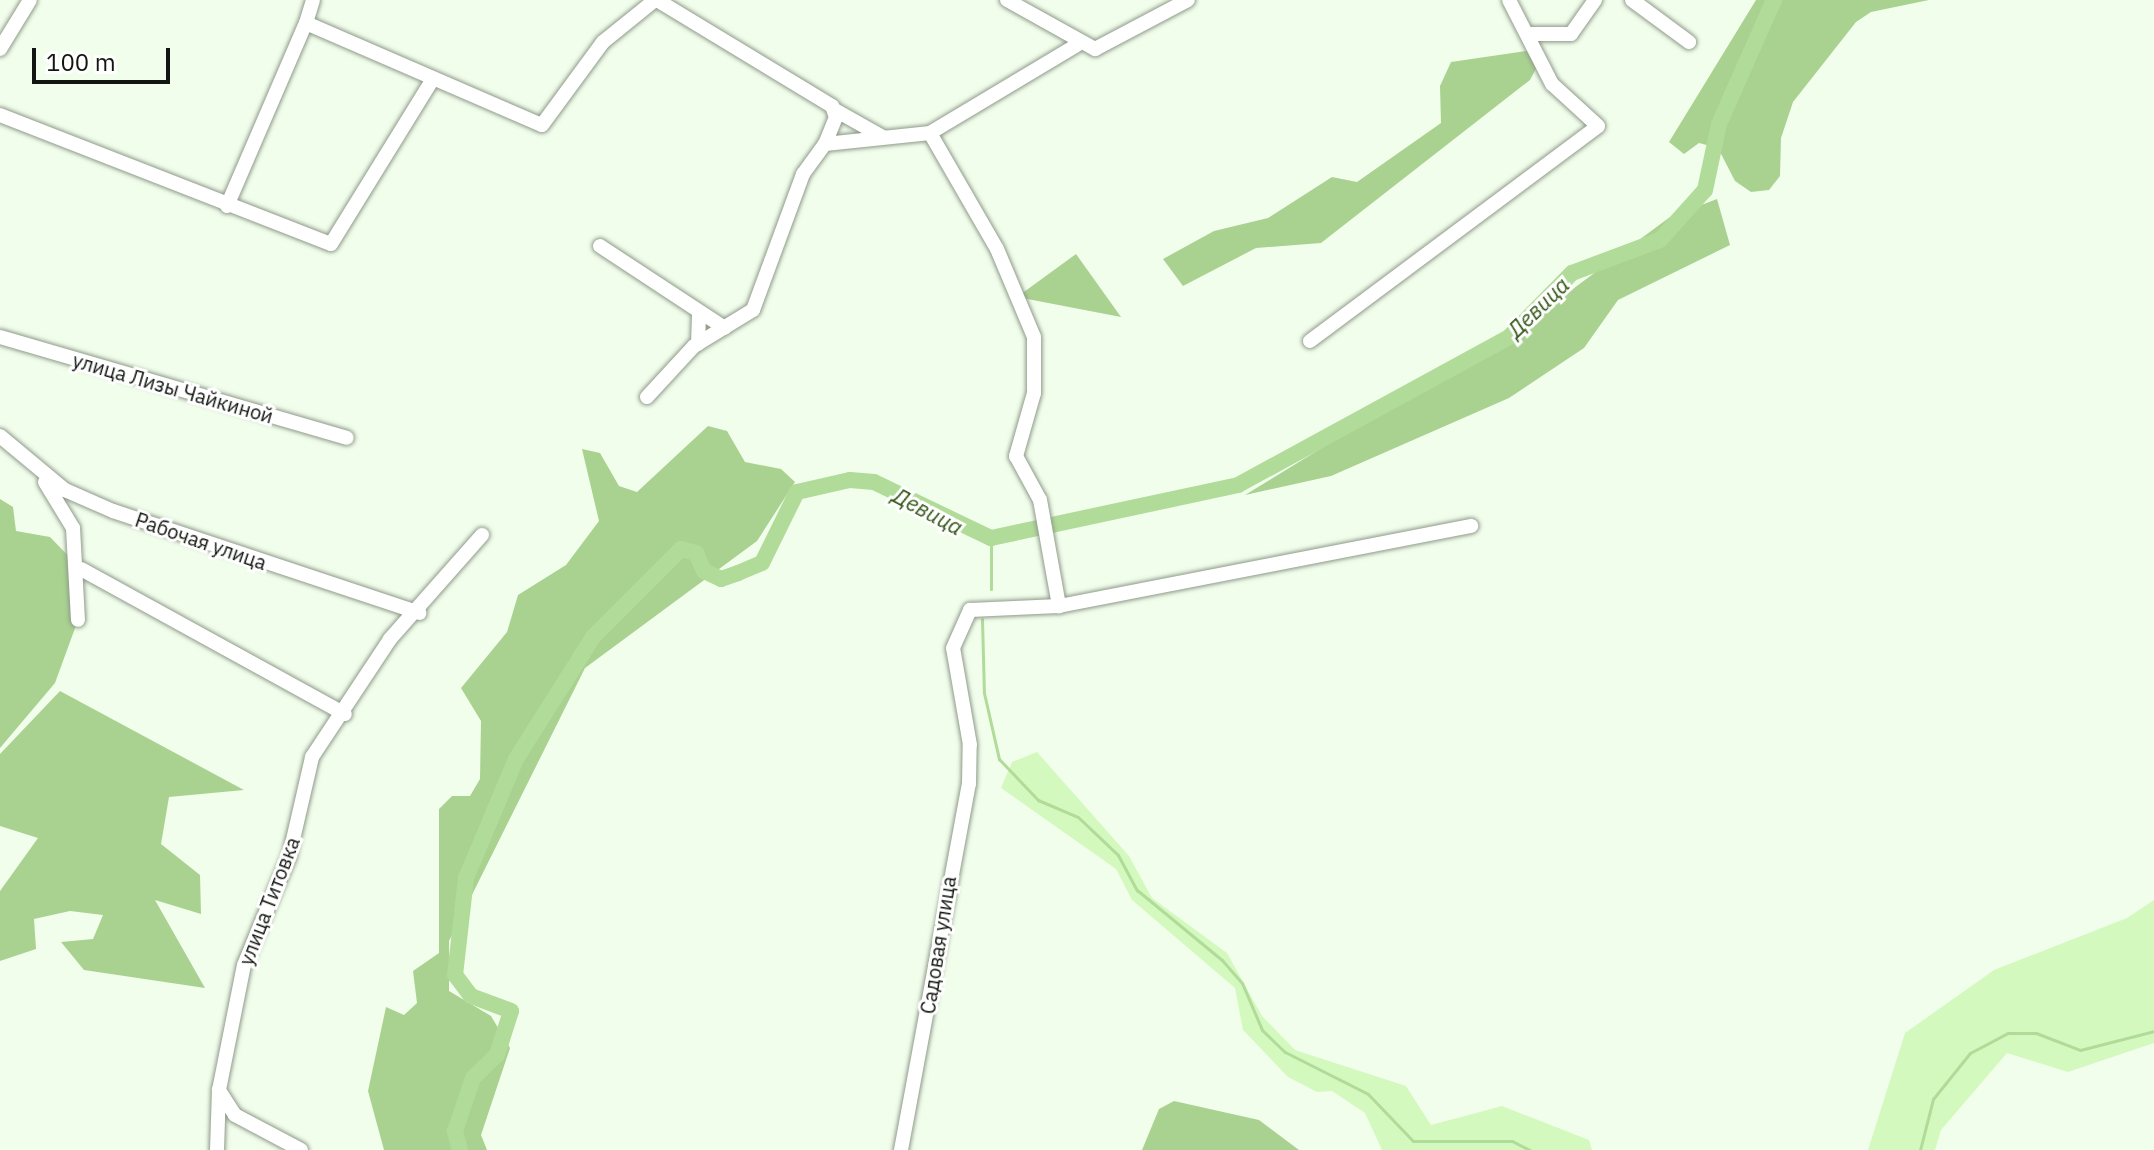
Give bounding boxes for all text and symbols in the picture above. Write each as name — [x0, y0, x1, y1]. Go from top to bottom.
scale bar — [36, 32, 174, 82]
text: 100 m — [46, 46, 116, 78]
water label: Девица — [1502, 271, 1574, 343]
street label: улица Лизы Чайкиной — [70, 348, 276, 428]
water label: Девица — [889, 482, 967, 540]
street label: Рабочая улица — [132, 507, 270, 575]
street label: улица Титовка — [234, 833, 304, 969]
street label: Садовая улица — [915, 874, 961, 1016]

